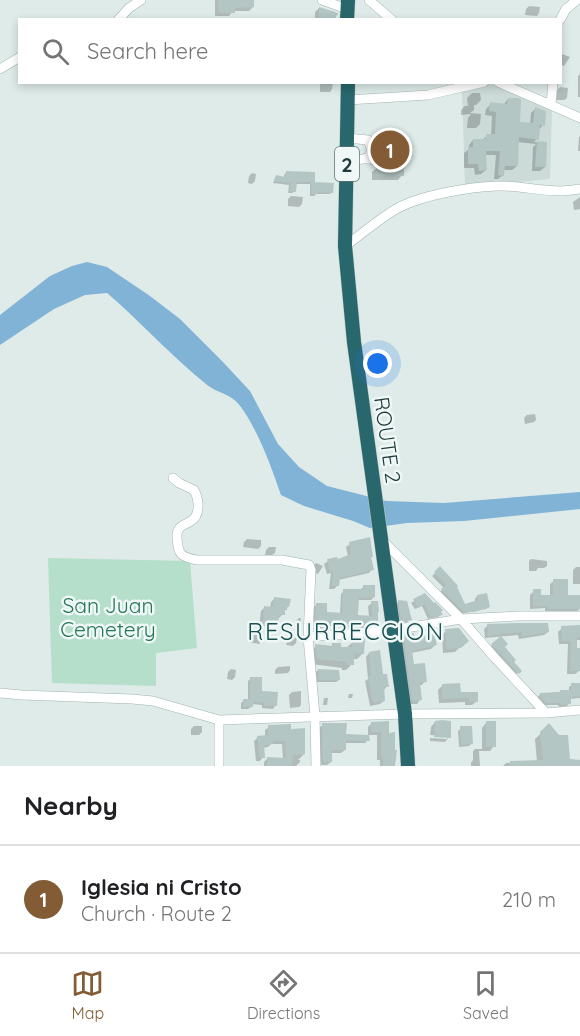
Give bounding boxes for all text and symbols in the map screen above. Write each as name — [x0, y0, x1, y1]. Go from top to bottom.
search box — [18, 18, 562, 84]
icon: search — [39, 35, 72, 68]
text: Search here — [87, 37, 208, 65]
pin: 1 — [370, 128, 410, 172]
road number: 2 — [335, 147, 359, 181]
your location — [363, 349, 392, 378]
street label: ROUTE 2 — [369, 395, 407, 485]
park label: San Juan Cemetery — [60, 592, 156, 642]
district label: RESURRECCION — [247, 616, 445, 646]
text: Nearby — [24, 789, 118, 822]
text: Iglesia ni Cristo — [81, 873, 242, 901]
text: 1 — [40, 887, 47, 912]
text: 210 m — [502, 887, 556, 912]
text: Church · Route 2 — [81, 901, 232, 926]
tab: Map — [71, 967, 104, 1023]
tab: Directions — [247, 967, 320, 1023]
tab: Saved — [463, 967, 509, 1023]

